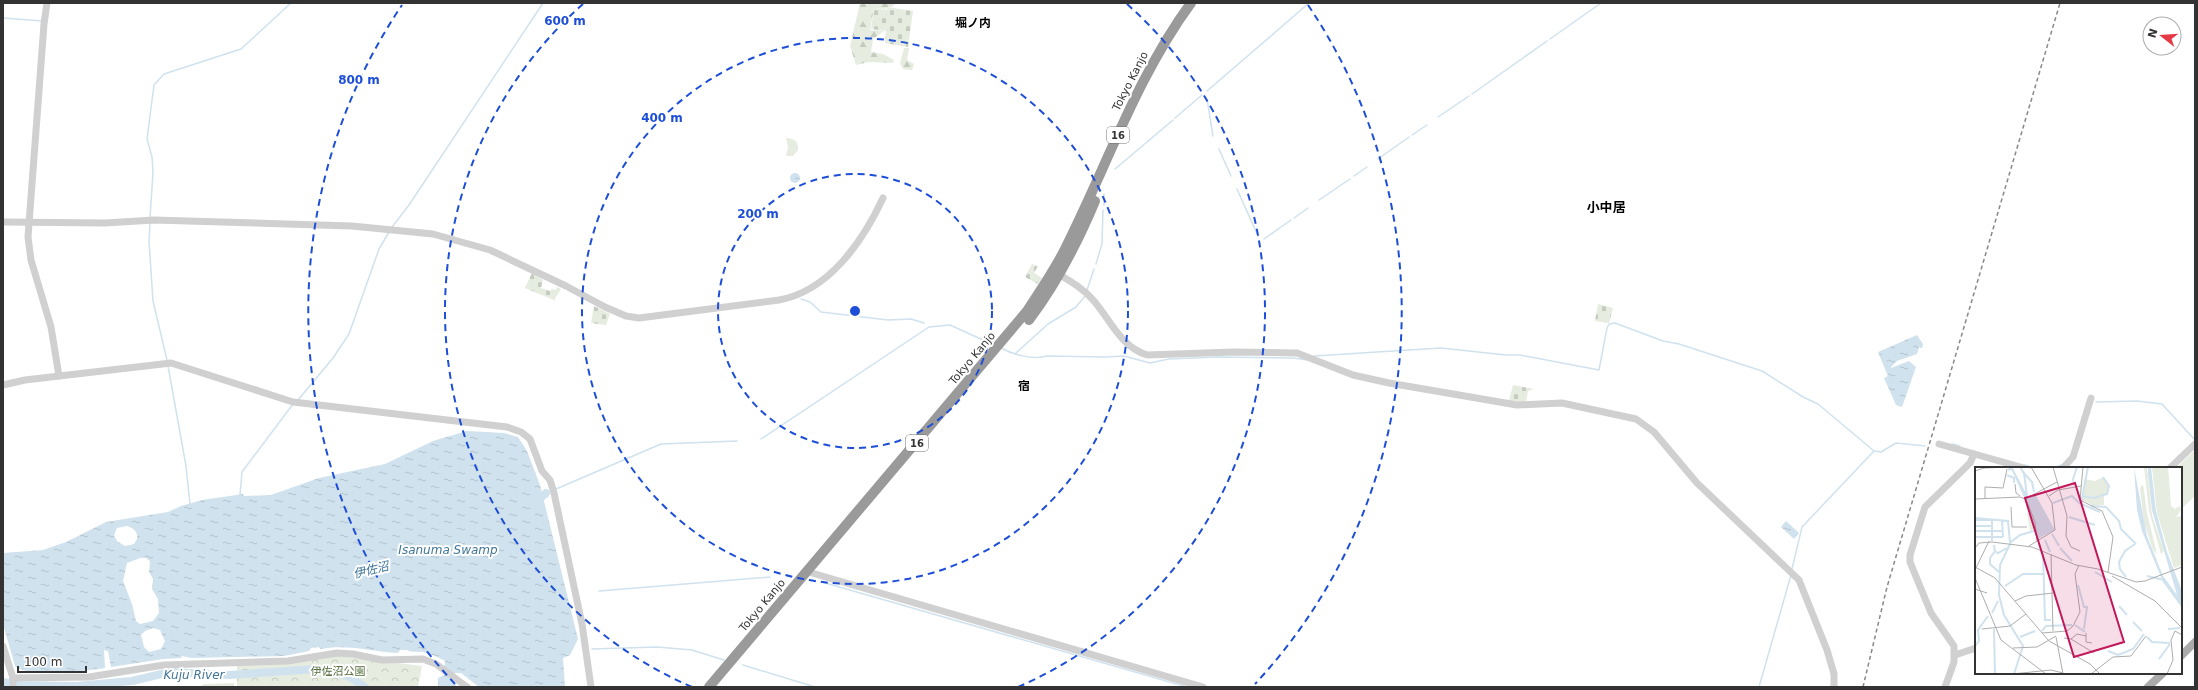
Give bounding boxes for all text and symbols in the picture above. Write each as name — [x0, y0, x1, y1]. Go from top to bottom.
text: 600 m — [544, 14, 586, 28]
district label: 堀ノ内 — [955, 16, 991, 30]
north arrow — [2142, 16, 2182, 56]
text: N — [2145, 27, 2160, 40]
street label: Tokyo Kanjo — [1109, 49, 1151, 114]
text: 800 m — [338, 73, 380, 87]
text: 400 m — [641, 111, 683, 125]
road number: 16 — [1107, 127, 1129, 143]
district label: 小中居 — [1586, 200, 1626, 215]
text: 200 m — [737, 207, 779, 221]
centre of rings — [848, 304, 862, 318]
street label: Tokyo Kanjo — [946, 329, 998, 388]
district label: 宿 — [1018, 379, 1030, 393]
road number: 16 — [906, 435, 928, 451]
inset map — [1975, 467, 2182, 674]
water label: Isanuma Swamp — [398, 543, 498, 557]
water label: 伊佐沼 — [352, 558, 392, 581]
street label: Tokyo Kanjo — [736, 576, 788, 635]
scale bar — [18, 648, 86, 674]
text: 100 m — [24, 655, 62, 669]
park label: 伊佐沼公園 — [311, 665, 366, 678]
water label: Kuju River — [164, 668, 226, 682]

